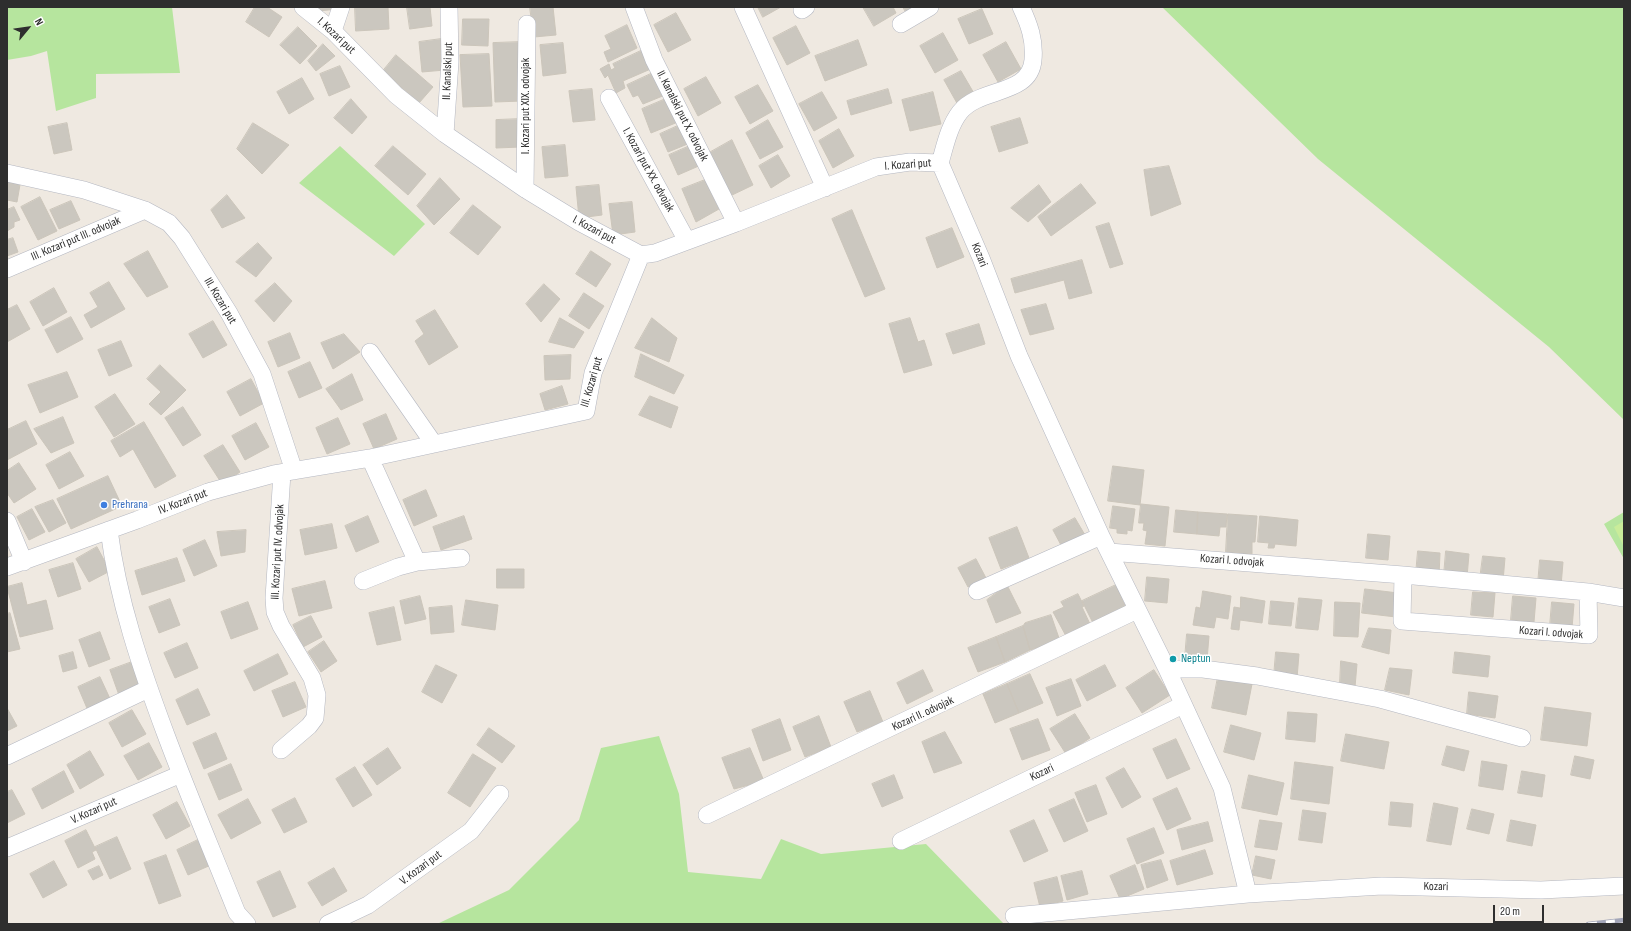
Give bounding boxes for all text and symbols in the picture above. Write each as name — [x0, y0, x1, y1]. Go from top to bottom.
north arrow — [8, 8, 48, 48]
street label: I. Kozari put — [314, 15, 358, 57]
text: N — [32, 16, 46, 28]
street label: II. Kanalski put — [440, 42, 456, 100]
street label: I. Kozari put XIX. odvojak — [519, 58, 533, 154]
street label: II. Kanalski put X. odvojak — [653, 68, 711, 164]
street label: I. Kozari put XX. odvojak — [619, 125, 677, 215]
street label: I. Kozari put — [884, 156, 932, 174]
street label: I. Kozari put — [570, 213, 618, 247]
street label: III. Kozari put III. odvojak — [29, 214, 123, 264]
street label: Kozari — [968, 241, 990, 269]
street label: III. Kozari put — [201, 275, 239, 327]
street label: III. Kozari put — [578, 355, 606, 409]
street label: IV. Kozari put — [156, 486, 210, 518]
place label: Prehrana — [112, 498, 148, 512]
marker: Prehrana — [99, 500, 109, 510]
street label: III. Kozari put IV. odvojak — [268, 504, 288, 600]
street label: Kozari I. odvojak — [1200, 552, 1264, 570]
street label: Kozari I. odvojak — [1519, 624, 1583, 642]
place label: Neptun — [1181, 652, 1211, 666]
marker: Neptun — [1168, 654, 1178, 664]
street label: Kozari II. odvojak — [890, 693, 956, 735]
street label: Kozari — [1028, 761, 1056, 785]
street label: V. Kozari put — [69, 794, 119, 828]
street label: V. Kozari put — [397, 848, 445, 888]
street label: Kozari — [1424, 880, 1448, 894]
scale bar — [1495, 897, 1546, 923]
text: 20 m — [1500, 904, 1520, 919]

